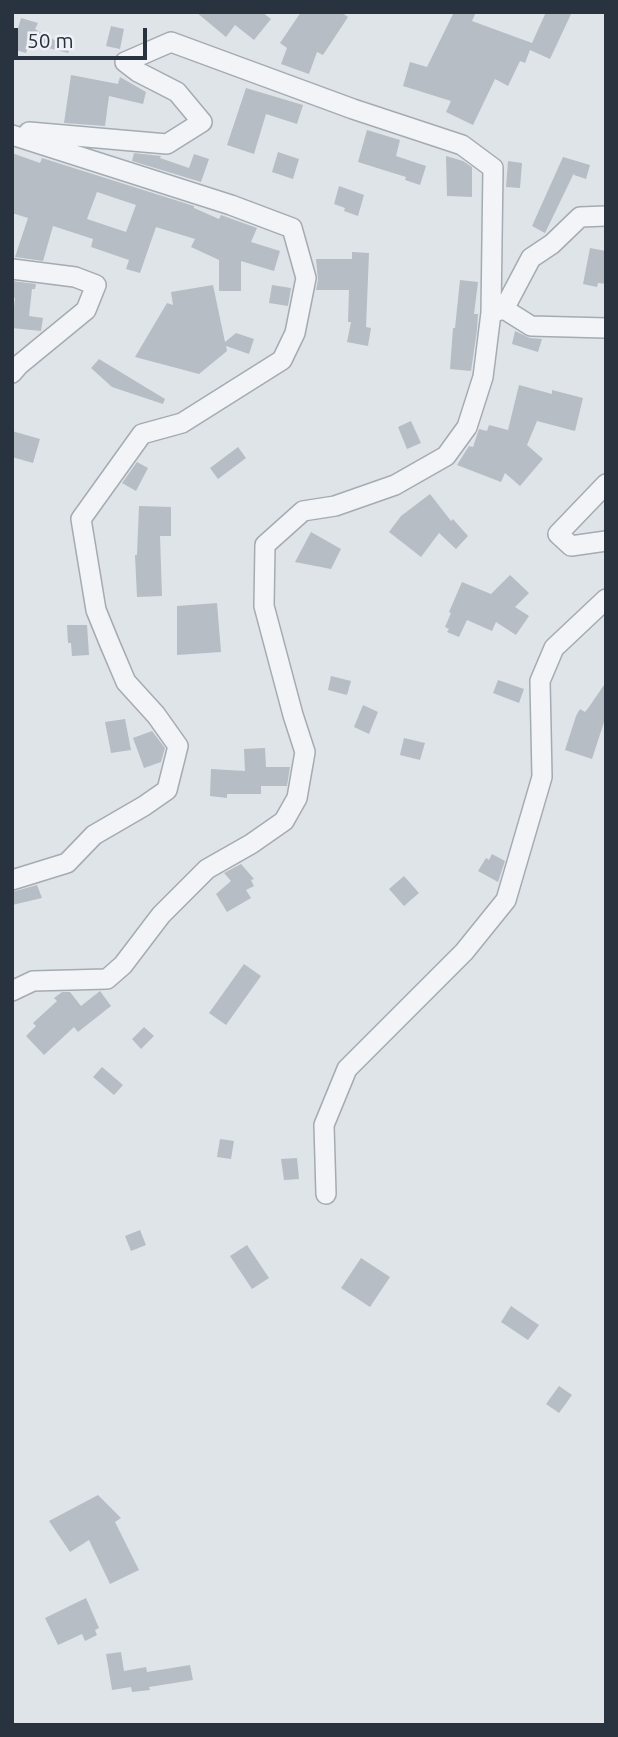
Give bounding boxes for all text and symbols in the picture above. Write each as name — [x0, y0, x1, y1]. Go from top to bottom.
scale bar — [18, 14, 150, 58]
text: 50 m — [27, 28, 74, 52]

